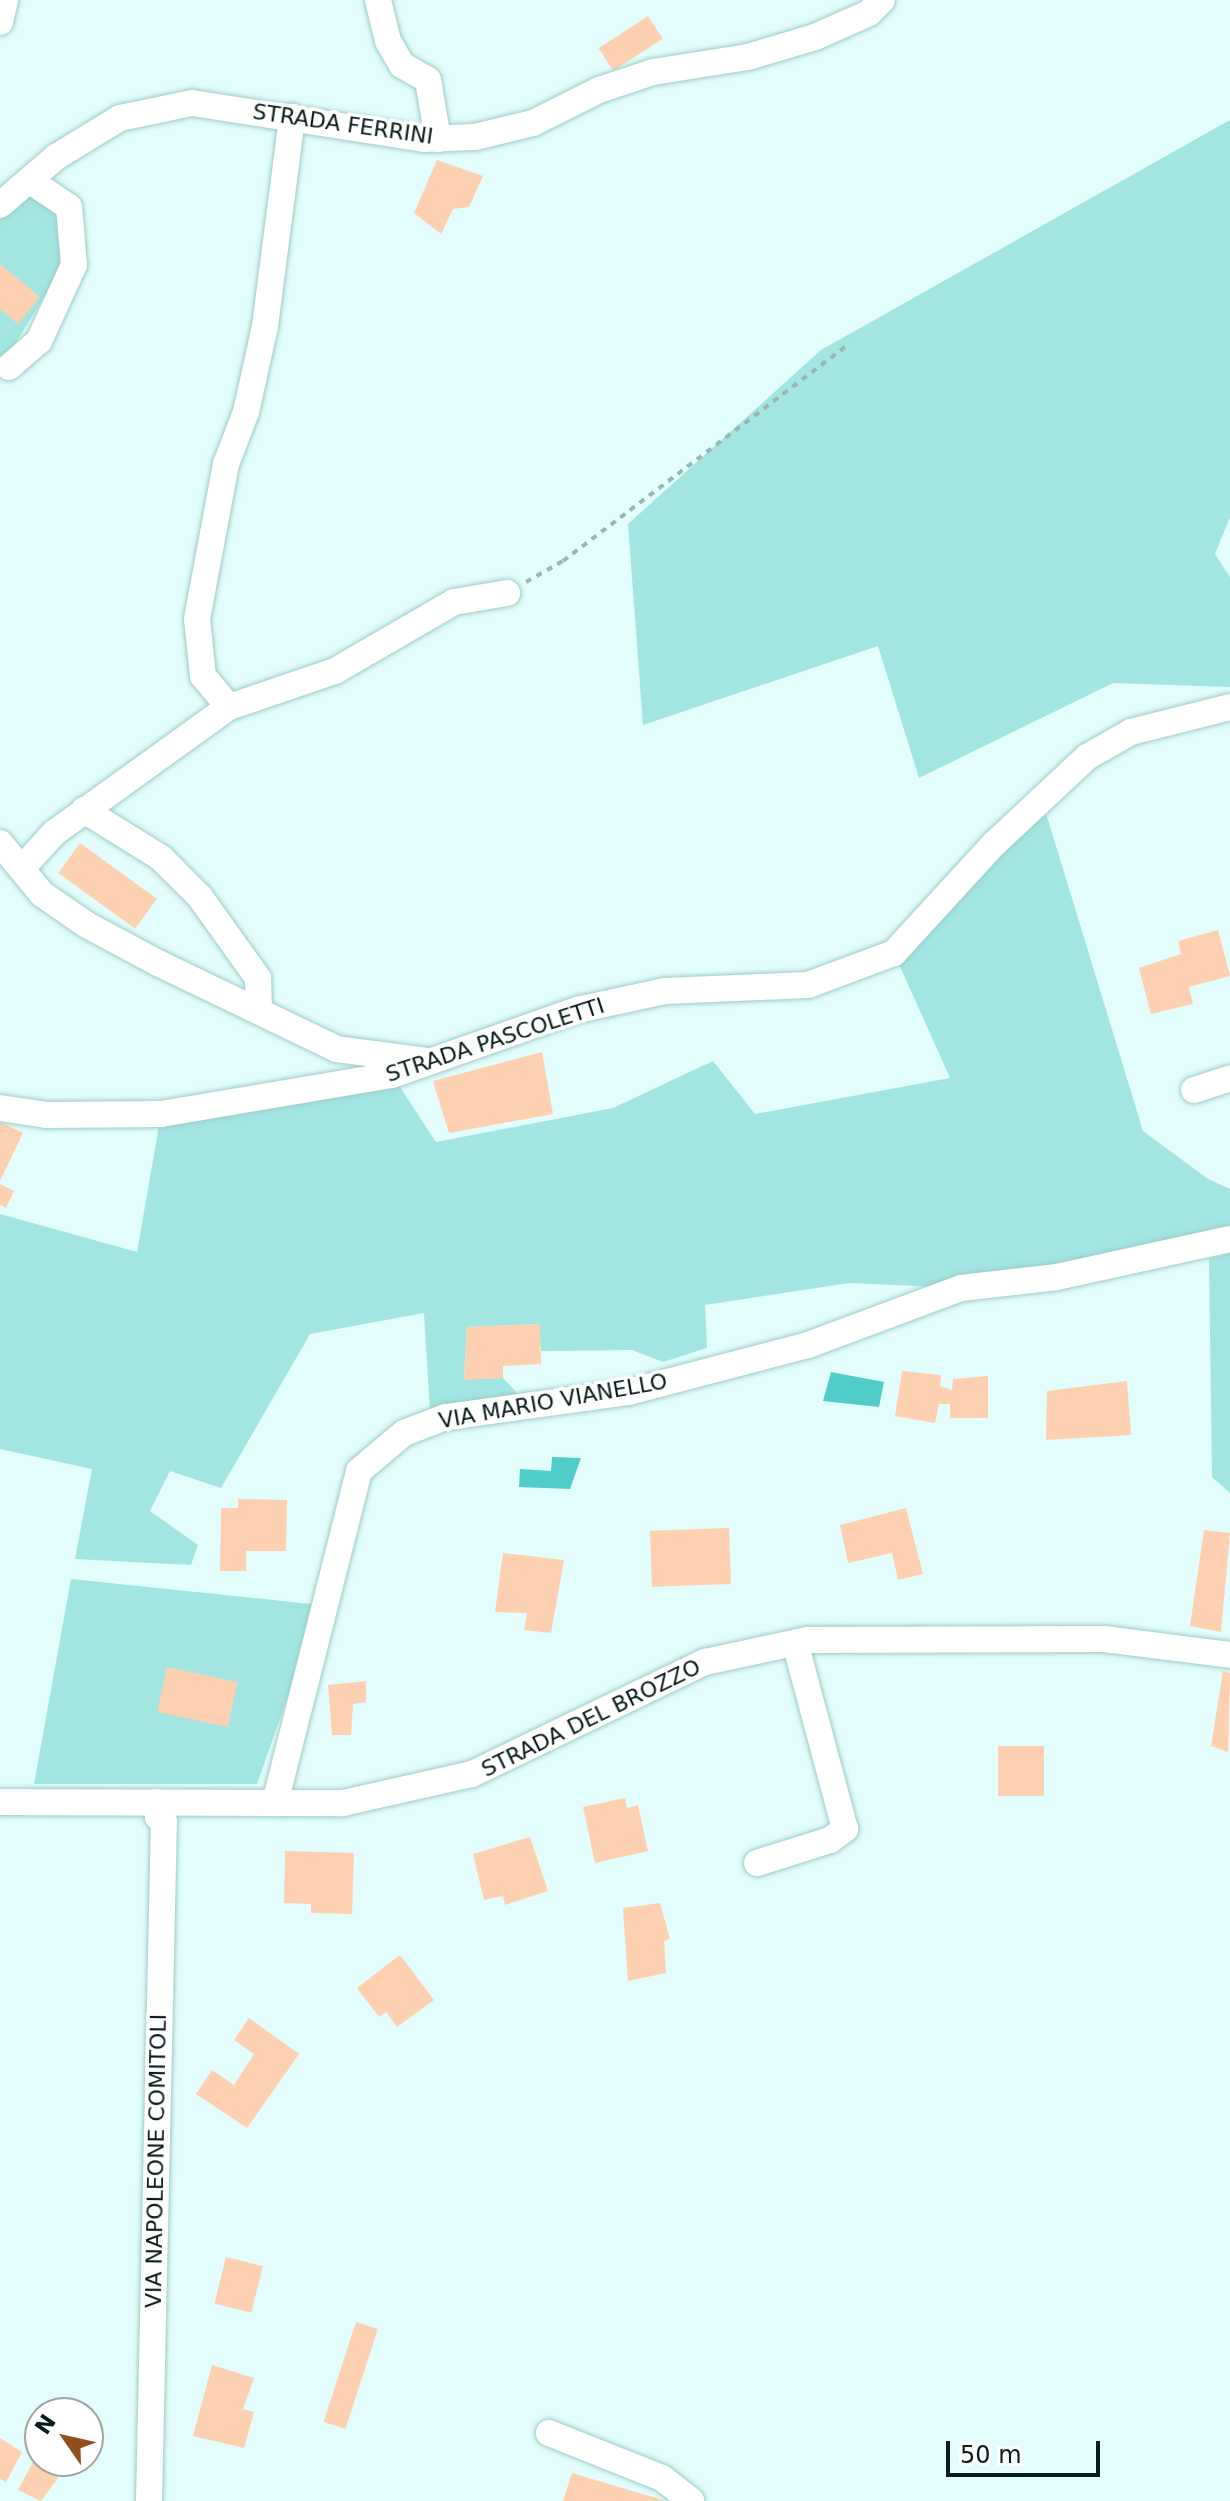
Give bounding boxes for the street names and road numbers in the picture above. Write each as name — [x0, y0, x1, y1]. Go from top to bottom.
street label: STRADA FERRINI — [251, 98, 435, 150]
street label: STRADA PASCOLETTI — [382, 992, 608, 1088]
street label: VIA MARIO VIANELLO — [437, 1368, 669, 1434]
street label: STRADA DEL BROZZO — [477, 1653, 705, 1783]
street label: VIA NAPOLEONE COMITOLI — [140, 2014, 172, 2308]

